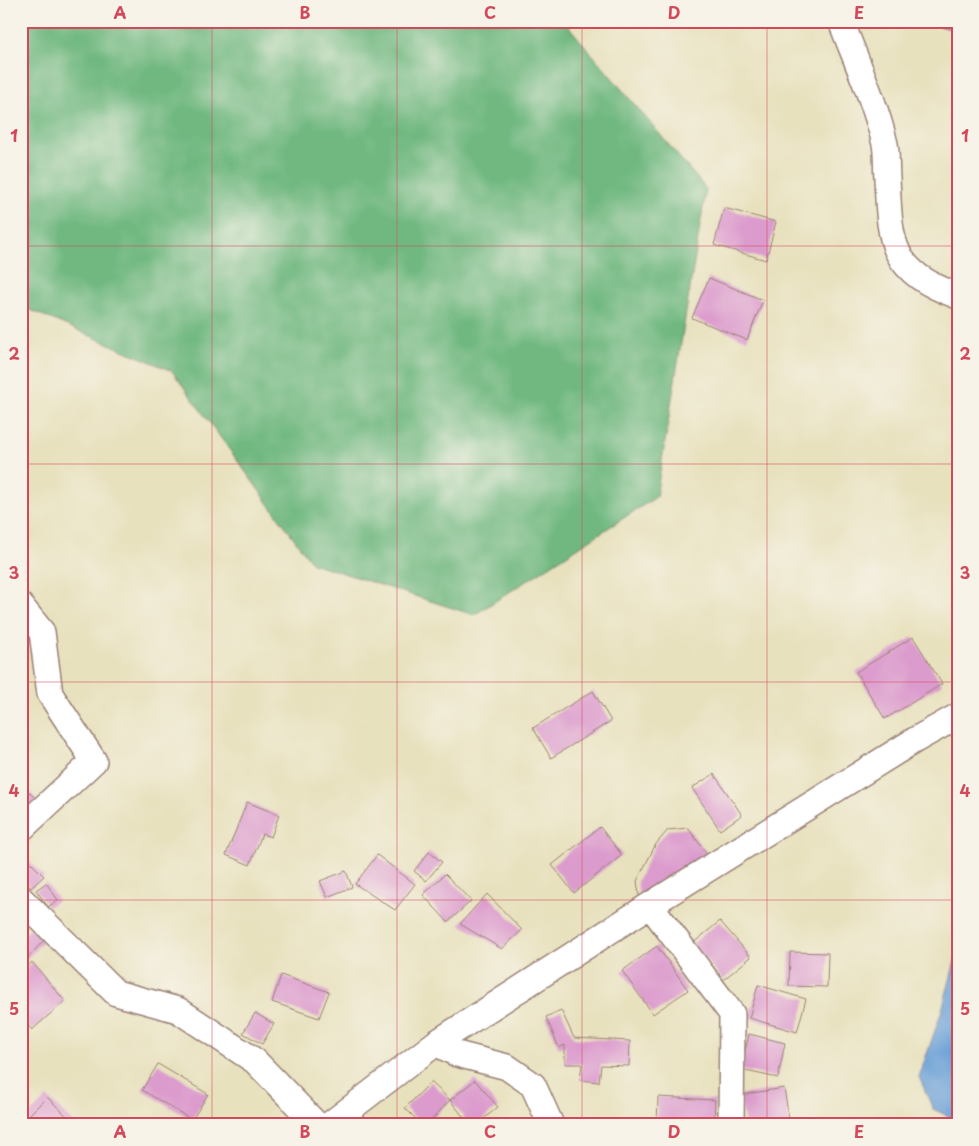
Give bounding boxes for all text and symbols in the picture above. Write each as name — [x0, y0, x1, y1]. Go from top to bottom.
text: A — [114, 0, 127, 24]
text: B — [300, 0, 311, 24]
text: C — [484, 0, 496, 24]
text: D — [668, 0, 680, 24]
text: E — [854, 0, 864, 24]
text: 1 — [10, 123, 18, 147]
text: 1 — [961, 123, 969, 147]
text: 2 — [8, 341, 20, 365]
text: 2 — [959, 341, 971, 365]
text: 3 — [9, 560, 19, 584]
text: 3 — [960, 560, 970, 584]
text: 4 — [9, 778, 20, 802]
text: 4 — [960, 778, 971, 802]
text: 5 — [9, 996, 19, 1020]
text: 5 — [960, 996, 970, 1020]
text: A — [114, 1119, 127, 1143]
text: B — [300, 1119, 311, 1143]
text: C — [484, 1119, 496, 1143]
text: D — [668, 1119, 680, 1143]
text: E — [854, 1119, 864, 1143]

